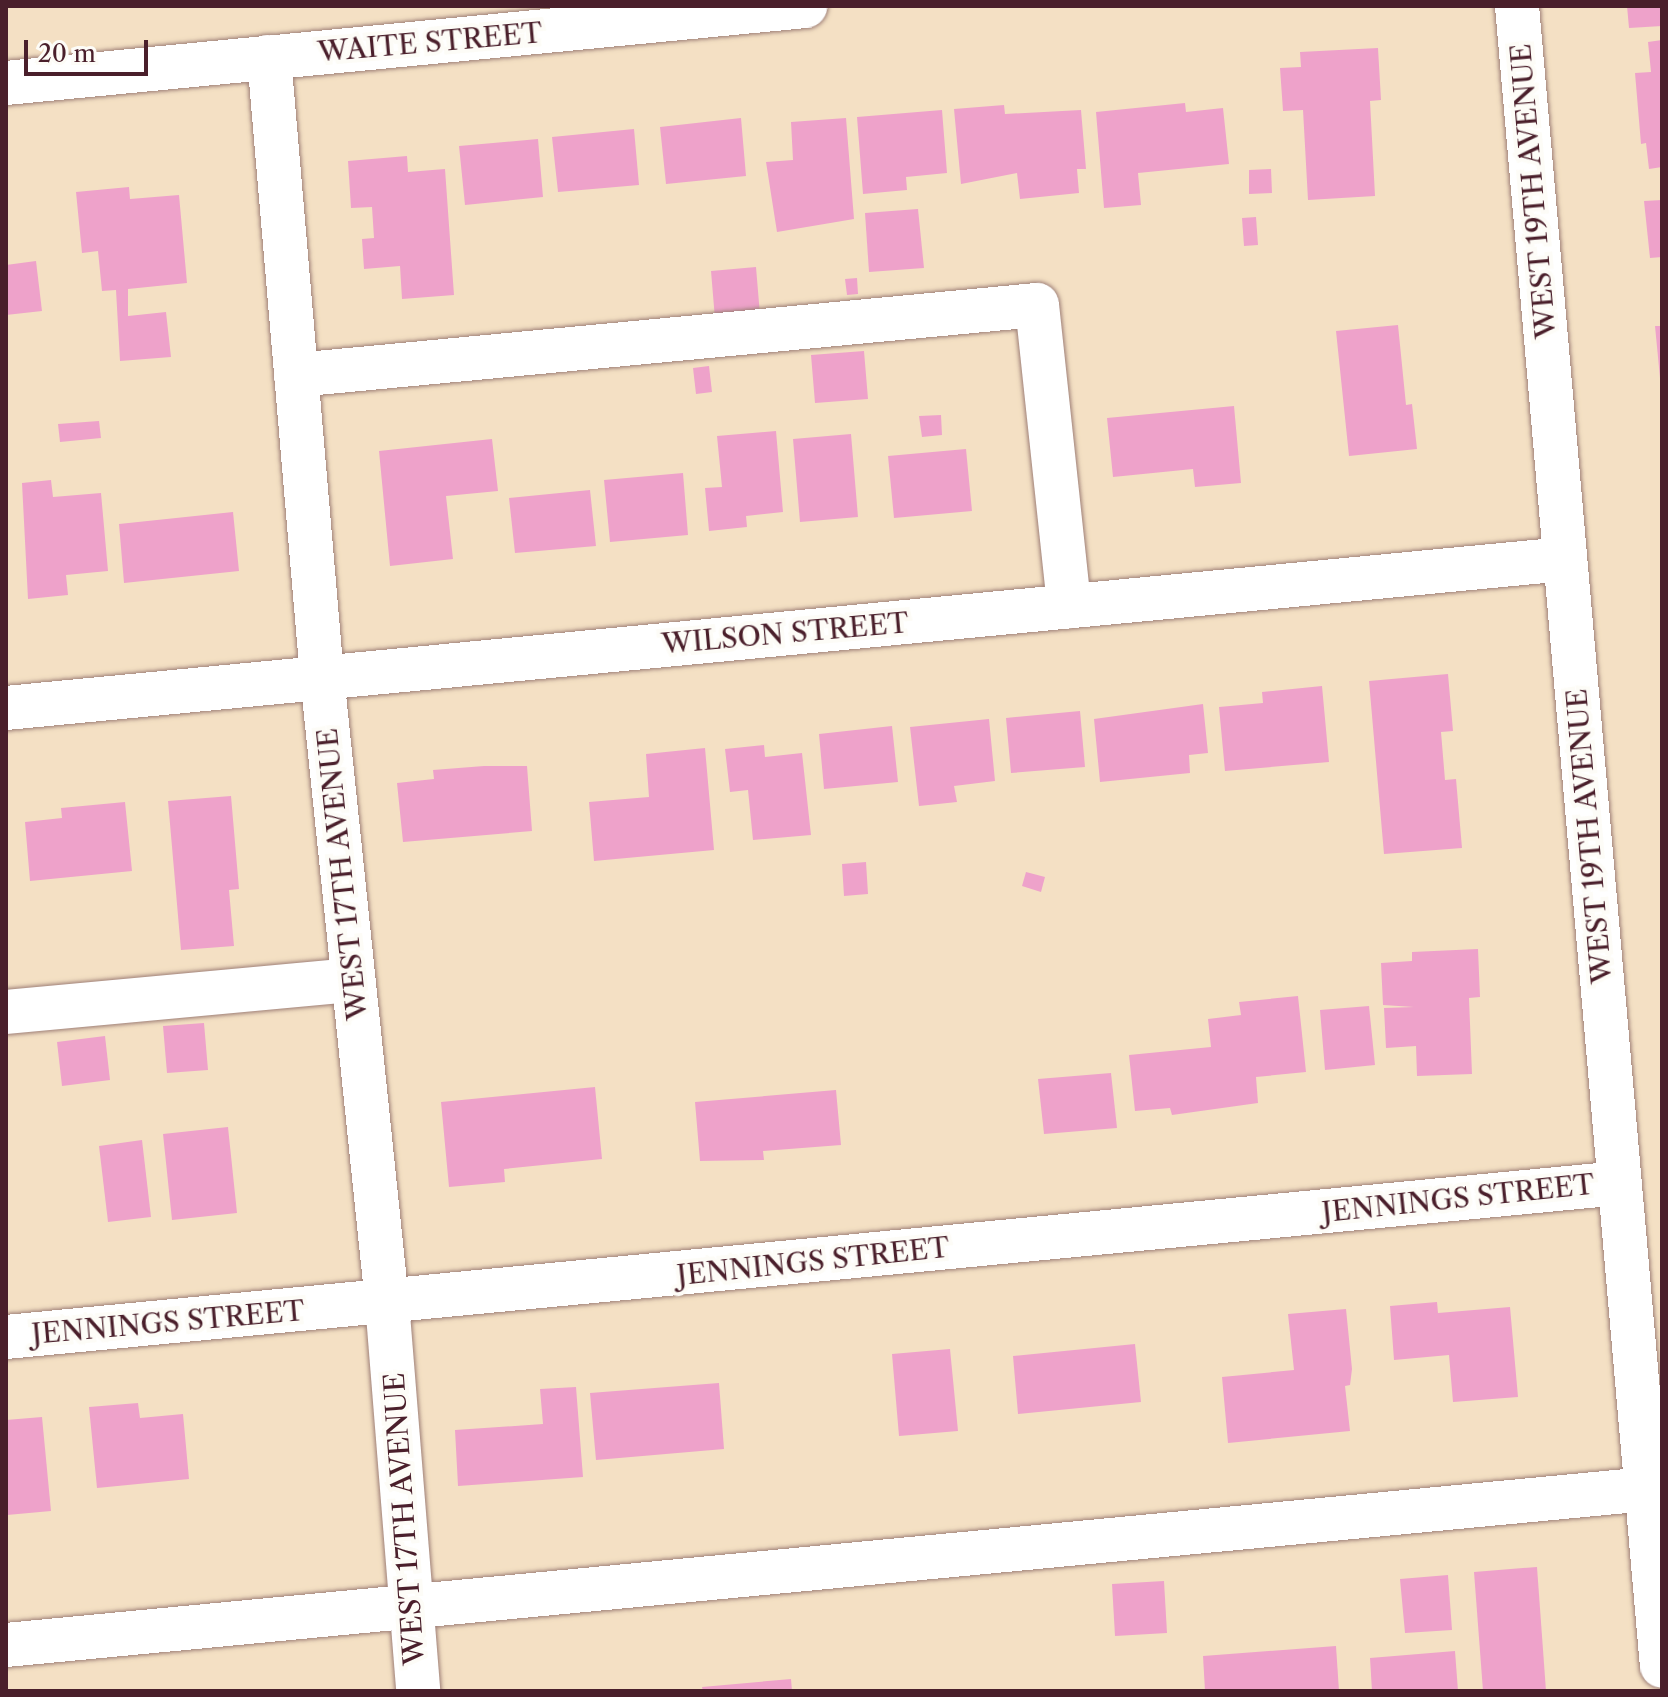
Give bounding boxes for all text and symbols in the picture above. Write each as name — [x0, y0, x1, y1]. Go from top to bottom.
street label: WAITE STREET — [316, 15, 544, 69]
scale bar — [28, 24, 152, 74]
text: 20 m — [38, 39, 96, 68]
street label: WEST 19TH AVENUE — [1503, 41, 1563, 341]
street label: WILSON STREET — [660, 605, 910, 661]
street label: WEST 19TH AVENUE — [1559, 686, 1619, 986]
street label: WEST 17TH AVENUE — [310, 725, 374, 1023]
street label: JENNINGS STREET — [1320, 1167, 1596, 1229]
street label: JENNINGS STREET — [675, 1230, 951, 1292]
street label: JENNINGS STREET — [30, 1293, 306, 1351]
street label: WEST 17TH AVENUE — [377, 1371, 431, 1667]

